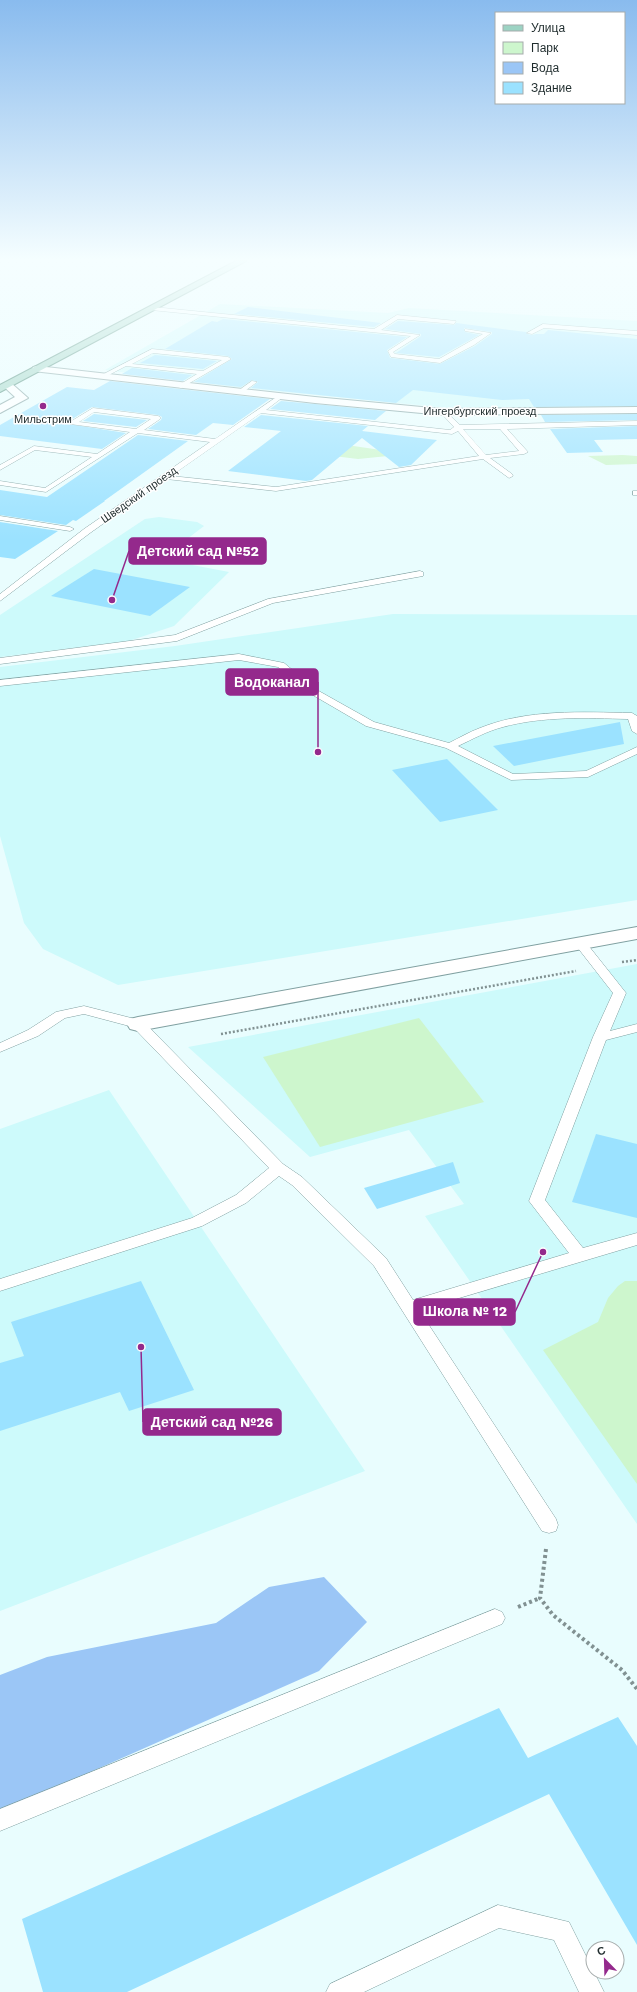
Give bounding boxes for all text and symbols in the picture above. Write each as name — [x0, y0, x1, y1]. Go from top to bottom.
legend — [495, 12, 625, 104]
text: Улица — [531, 21, 565, 35]
text: Парк — [531, 41, 559, 55]
text: Вода — [531, 61, 559, 75]
text: Здание — [531, 81, 572, 95]
marker: Мильстрим — [38, 401, 48, 411]
street label: Ингербургский проезд — [424, 405, 537, 418]
place label: Мильстрим — [14, 413, 72, 426]
street label: Шведский проезд — [99, 464, 180, 526]
callout: Детский сад №52 — [129, 538, 266, 564]
text: Детский сад №52 — [137, 543, 259, 559]
callout: Водоканал — [226, 669, 318, 695]
text: Водоканал — [234, 674, 310, 690]
callout: Школа № 12 — [414, 1299, 515, 1325]
text: Школа № 12 — [423, 1303, 507, 1319]
callout: Детский сад №26 — [143, 1409, 281, 1435]
text: Детский сад №26 — [151, 1414, 274, 1430]
north arrow — [585, 1940, 625, 1980]
text: С — [595, 1944, 608, 1959]

